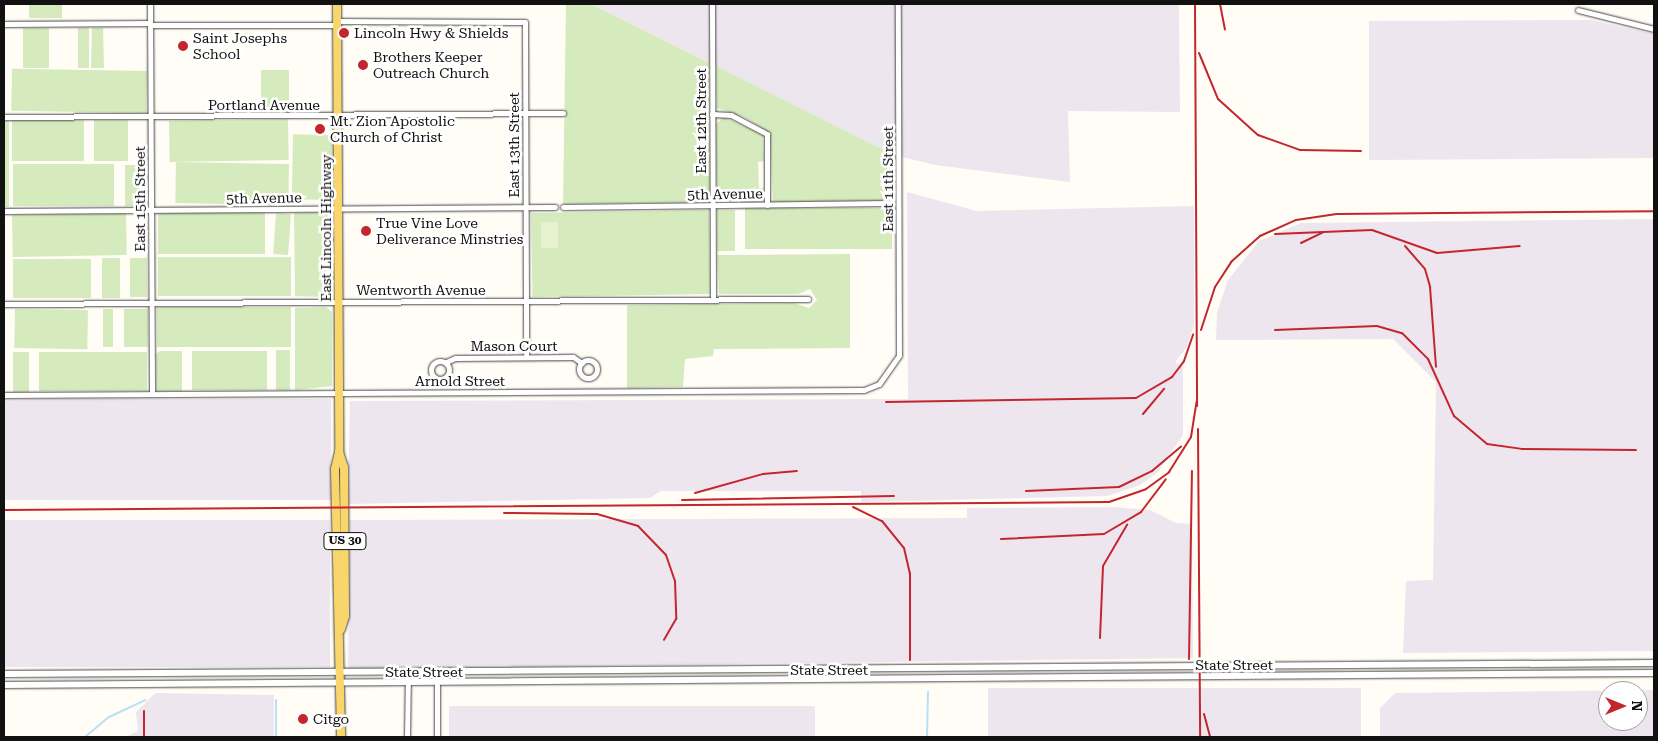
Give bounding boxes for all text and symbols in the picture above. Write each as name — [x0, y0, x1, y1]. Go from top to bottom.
place label: Lincoln Hwy & Shields — [354, 25, 508, 41]
marker: Lincoln Hwy & Shields — [338, 27, 350, 39]
place label: Saint Josephs School — [193, 30, 287, 62]
marker: Saint Josephs School — [177, 40, 189, 52]
place label: Brothers Keeper Outreach Church — [373, 49, 489, 82]
marker: Brothers Keeper Outreach Church — [357, 59, 369, 71]
street label: East 12th Street — [693, 68, 709, 174]
street label: East 13th Street — [506, 92, 522, 198]
street label: Portland Avenue — [208, 97, 320, 113]
place label: Mt. Zion Apostolic Church of Christ — [330, 113, 455, 146]
marker: Mt. Zion Apostolic Church of Christ — [314, 123, 326, 135]
street label: East 11th Street — [880, 126, 896, 232]
street label: East 15th Street — [132, 146, 148, 252]
street label: East Lincoln Highway — [318, 154, 334, 302]
street label: 5th Avenue — [687, 185, 763, 203]
street label: 5th Avenue — [226, 189, 302, 207]
place label: True Vine Love Deliverance Minstries — [376, 215, 523, 248]
marker: True Vine Love Deliverance Minstries — [360, 225, 372, 237]
street label: Wentworth Avenue — [356, 282, 486, 298]
street label: Mason Court — [470, 338, 558, 354]
street label: Arnold Street — [415, 373, 505, 389]
road number: US 30 — [322, 532, 368, 550]
street label: State Street — [1195, 657, 1273, 673]
street label: State Street — [790, 662, 868, 678]
street label: State Street — [385, 664, 463, 680]
north arrow — [1598, 681, 1648, 731]
text: N — [1629, 701, 1645, 711]
place label: Citgo — [313, 711, 349, 727]
marker: Citgo — [297, 713, 309, 725]

